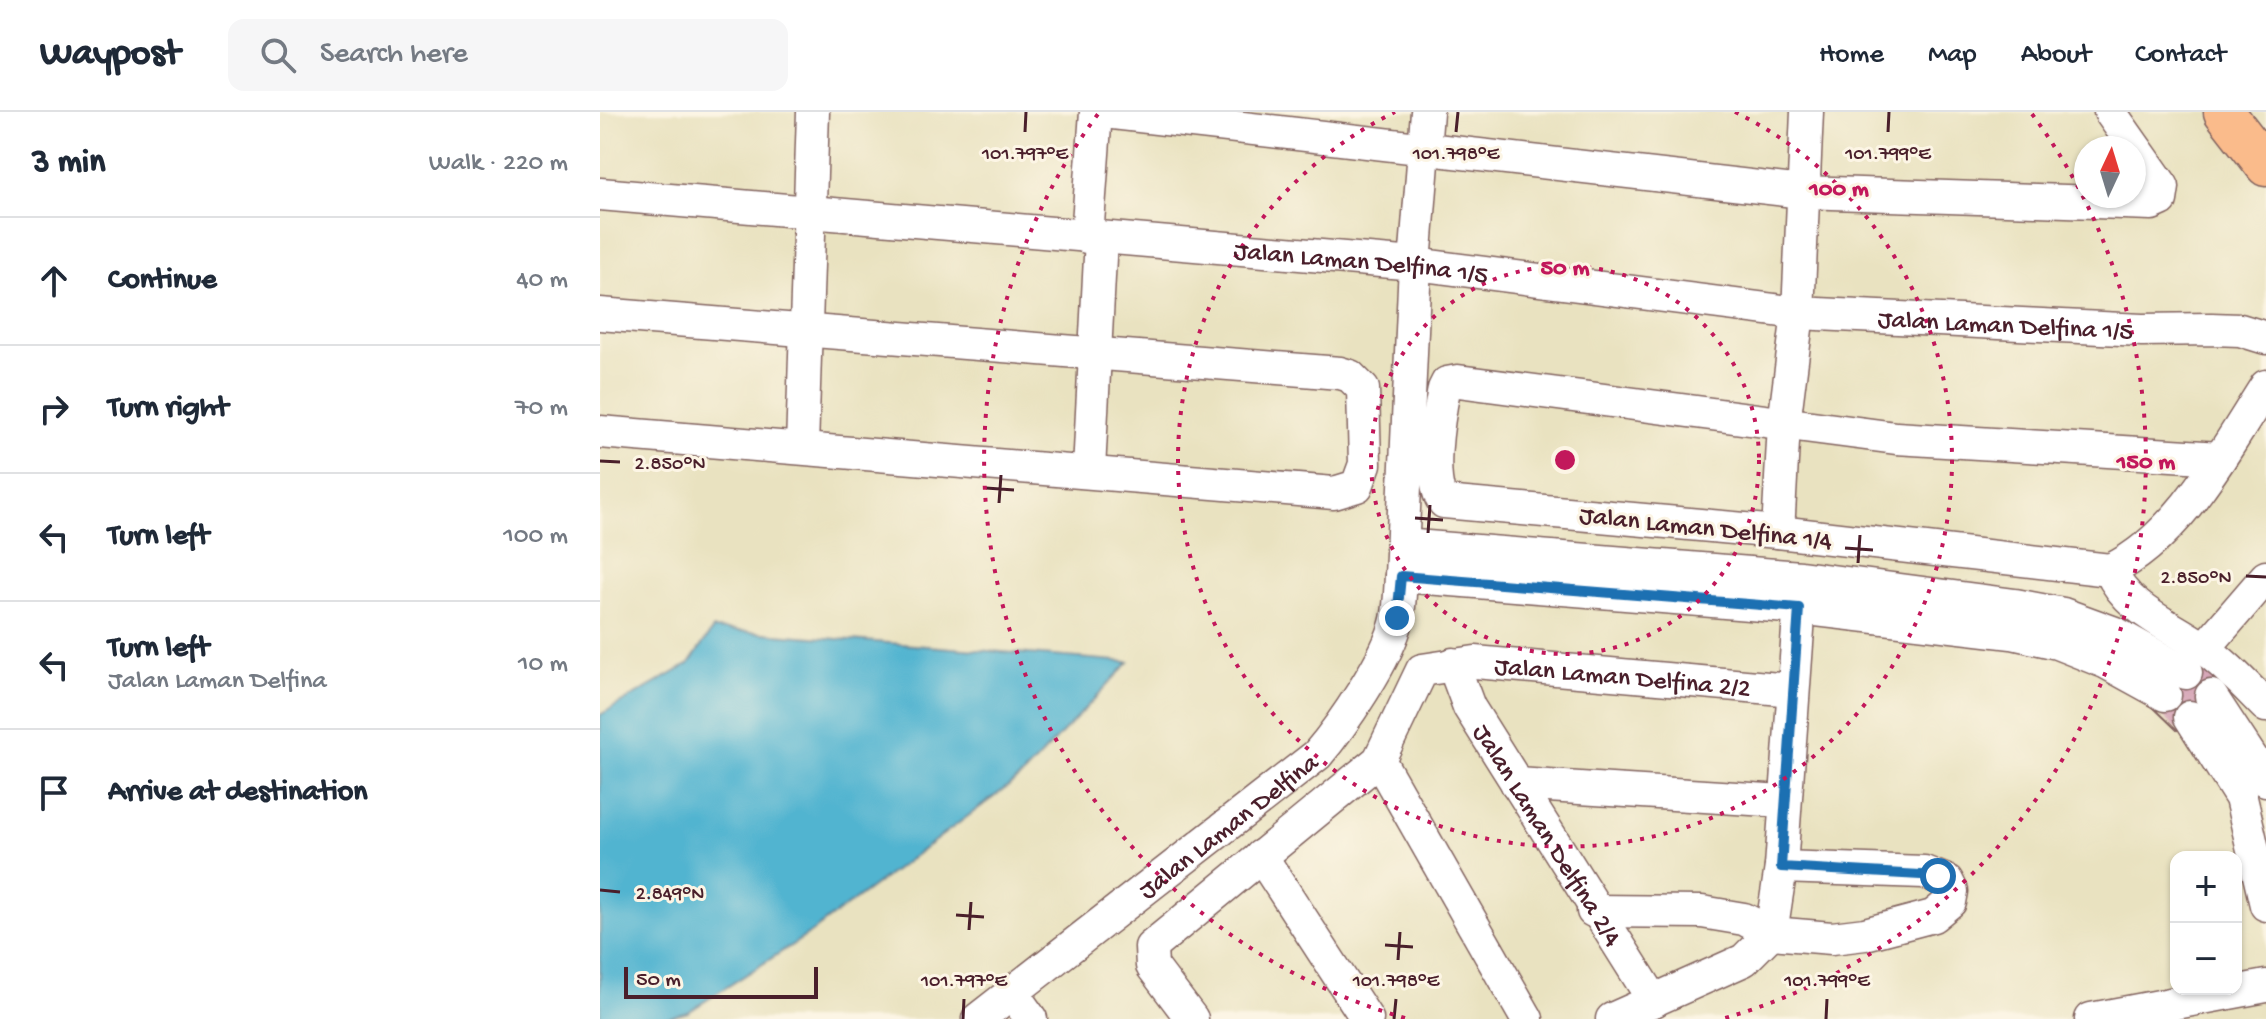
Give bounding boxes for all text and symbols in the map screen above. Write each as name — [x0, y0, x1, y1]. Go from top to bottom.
search box — [228, 19, 788, 91]
text: Waypost — [40, 33, 180, 77]
icon: search — [256, 33, 300, 77]
text: Search here — [320, 38, 468, 73]
text: Home — [1819, 39, 1884, 72]
text: Map — [1928, 39, 1977, 72]
text: About — [2021, 39, 2091, 72]
text: Contact — [2135, 39, 2226, 72]
north arrow — [2074, 136, 2146, 208]
text: 3 min — [32, 144, 105, 184]
text: 101.797°E — [981, 144, 1070, 167]
text: 101.798°E — [1412, 144, 1501, 167]
text: 101.799°E — [1844, 144, 1932, 167]
text: Walk · 220 m — [429, 149, 568, 180]
text: 100 m — [1808, 176, 1869, 205]
street label: Jalan Laman Delfina 1/5 — [1232, 237, 1490, 293]
text: 50 m — [1541, 255, 1589, 284]
icon: ahead — [32, 259, 76, 303]
text: Continue — [108, 264, 217, 299]
text: 40 m — [516, 266, 568, 297]
street label: Jalan Laman Delfina 1/5 — [1877, 306, 2134, 350]
icon: right — [32, 387, 76, 431]
text: Turn right — [108, 392, 228, 427]
text: 70 m — [515, 394, 568, 425]
centre of rings — [1551, 446, 1579, 474]
text: 150 m — [2116, 449, 2175, 478]
text: 2.850°N — [635, 454, 705, 477]
street label: Jalan Laman Delfina 1/4 — [1578, 502, 1833, 559]
icon: left — [32, 515, 76, 559]
text: Turn left — [108, 520, 209, 555]
text: 100 m — [503, 522, 568, 553]
text: 2.850°N — [2161, 568, 2231, 591]
route end — [1379, 600, 1415, 636]
text: Turn left — [108, 632, 209, 667]
icon: left — [32, 643, 76, 687]
text: 10 m — [518, 650, 568, 681]
street label: Jalan Laman Delfina 2/2 — [1493, 653, 1752, 706]
text: Jalan Laman Delfina — [108, 667, 327, 698]
street label: Jalan Laman Delfina 2/4 — [1464, 720, 1627, 953]
street label: Jalan Laman Delfina — [1134, 748, 1327, 908]
icon: arrive — [32, 771, 76, 815]
text: Arrive at destination — [108, 776, 368, 811]
map controls — [2170, 851, 2242, 995]
button: + — [2170, 851, 2242, 923]
route start — [1920, 858, 1956, 894]
text: 2.849°N — [636, 884, 704, 907]
button: − — [2170, 923, 2242, 995]
scale bar — [624, 963, 818, 999]
text: 50 m — [636, 968, 681, 994]
text: 101.797°E — [920, 971, 1009, 994]
text: 101.798°E — [1352, 971, 1441, 994]
text: 101.799°E — [1783, 971, 1871, 994]

